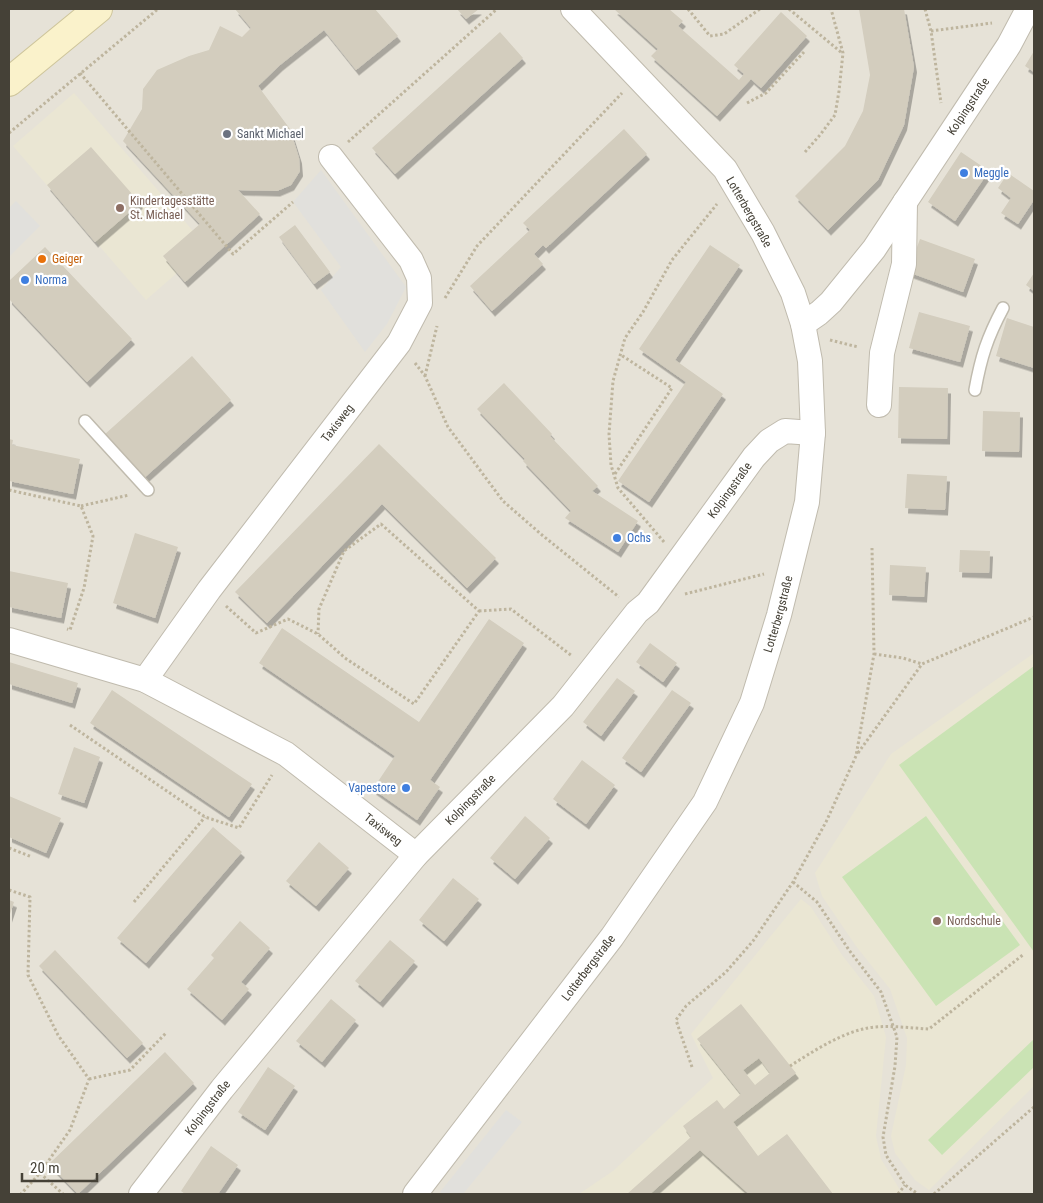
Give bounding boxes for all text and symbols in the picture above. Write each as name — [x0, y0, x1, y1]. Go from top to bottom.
street label: Kolpingstraße — [944, 75, 993, 138]
place label: Sankt Michael — [237, 127, 304, 141]
marker: Sankt Michael — [221, 128, 233, 140]
place label: Meggle — [974, 166, 1009, 180]
marker: Meggle — [958, 167, 970, 179]
street label: Lotterbergstraße — [723, 174, 775, 250]
place label: Kindertagesstätte St. Michael — [130, 194, 215, 222]
marker: Kindertagesstätte St. Michael — [114, 202, 126, 214]
place label: Geiger — [52, 252, 83, 266]
marker: Geiger — [36, 253, 48, 265]
place label: Norma — [35, 273, 67, 287]
marker: Norma — [19, 274, 31, 286]
street label: Taxisweg — [318, 401, 356, 445]
street label: Kolpingstraße — [705, 459, 755, 521]
place label: Ochs — [627, 531, 651, 545]
marker: Ochs — [611, 532, 623, 544]
street label: Lotterbergstraße — [761, 574, 796, 654]
street label: Kolpingstraße — [442, 771, 499, 828]
place label: Vapestore — [348, 781, 396, 795]
marker: Vapestore — [400, 782, 412, 794]
street label: Taxisweg — [361, 810, 405, 849]
place label: Nordschule — [947, 914, 1001, 928]
marker: Nordschule — [931, 915, 943, 927]
street label: Lotterbergstraße — [559, 932, 618, 1004]
street label: Kolpingstraße — [182, 1077, 234, 1138]
scale bar — [22, 1150, 98, 1182]
text: 20 m — [30, 1159, 60, 1177]

